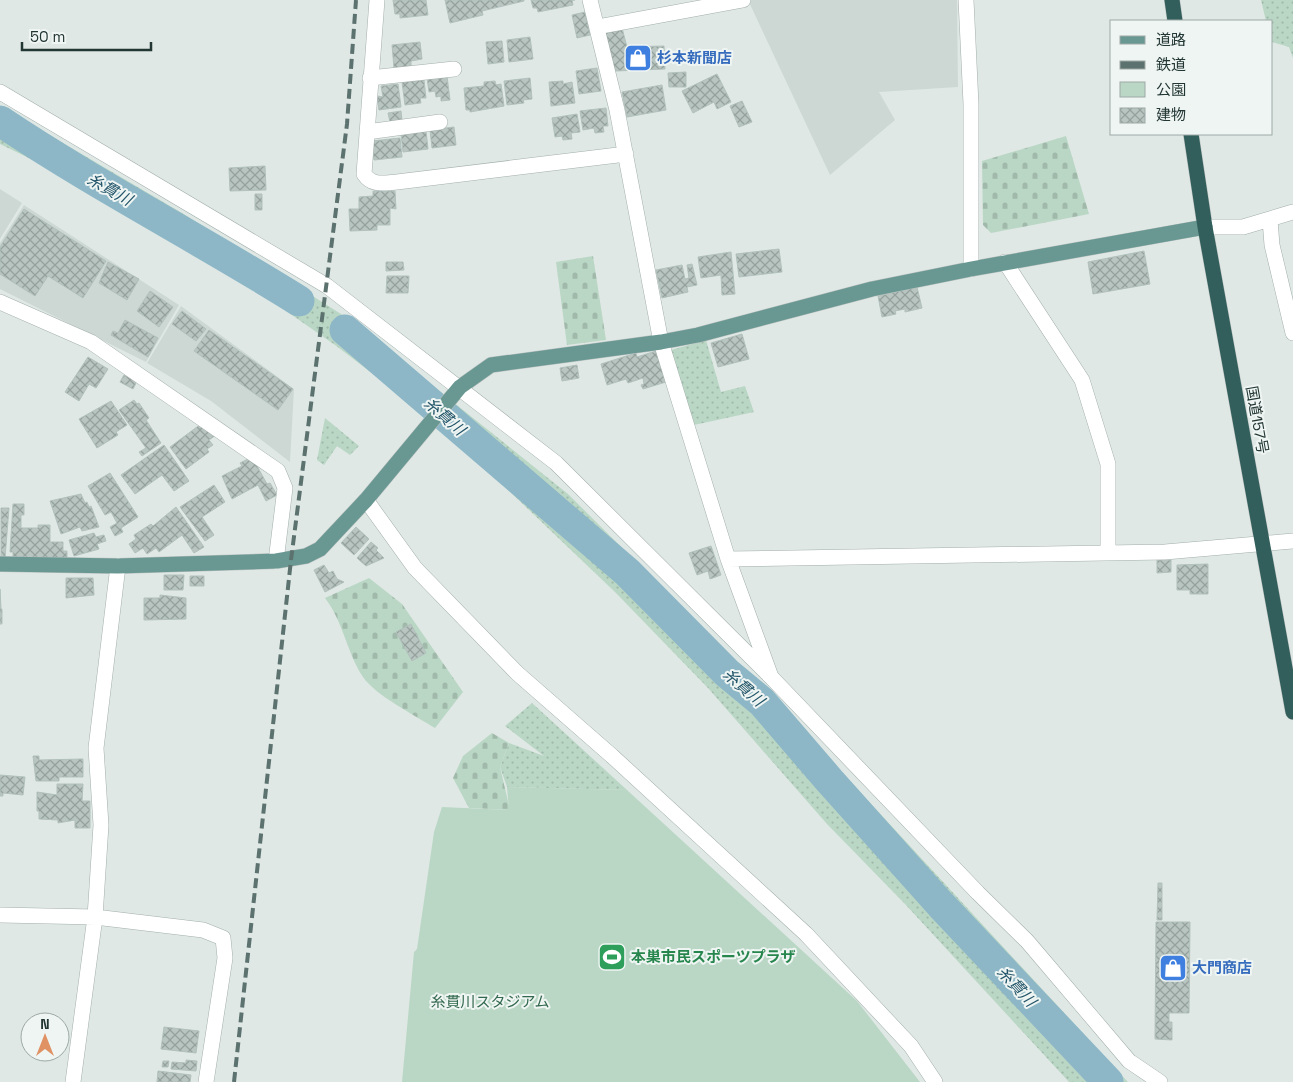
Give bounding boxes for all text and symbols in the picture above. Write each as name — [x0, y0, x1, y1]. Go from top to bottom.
scale bar — [22, 20, 151, 52]
legend — [1110, 20, 1273, 135]
text: 50 m — [30, 27, 65, 46]
text: 道路 — [1156, 30, 1186, 49]
shop icon: 杉本新聞店 — [623, 43, 653, 73]
place label: 杉本新聞店 — [657, 48, 732, 67]
text: 鉄道 — [1156, 55, 1186, 74]
text: 公園 — [1156, 80, 1186, 99]
text: 建物 — [1156, 105, 1186, 124]
water label: 糸貫川 — [84, 169, 138, 211]
street label: 国道157号 — [1242, 385, 1273, 455]
water label: 糸貫川 — [420, 393, 471, 441]
water label: 糸貫川 — [719, 664, 770, 712]
sports icon: 本巣市民スポーツプラザ — [597, 942, 627, 972]
place label: 本巣市民スポーツプラザ — [631, 947, 796, 966]
shop icon: 大門商店 — [1158, 953, 1188, 983]
place label: 大門商店 — [1192, 958, 1252, 977]
water label: 糸貫川 — [993, 962, 1042, 1013]
park label: 糸貫川スタジアム — [431, 992, 549, 1011]
north arrow — [20, 1012, 70, 1062]
text: N — [40, 1015, 50, 1033]

